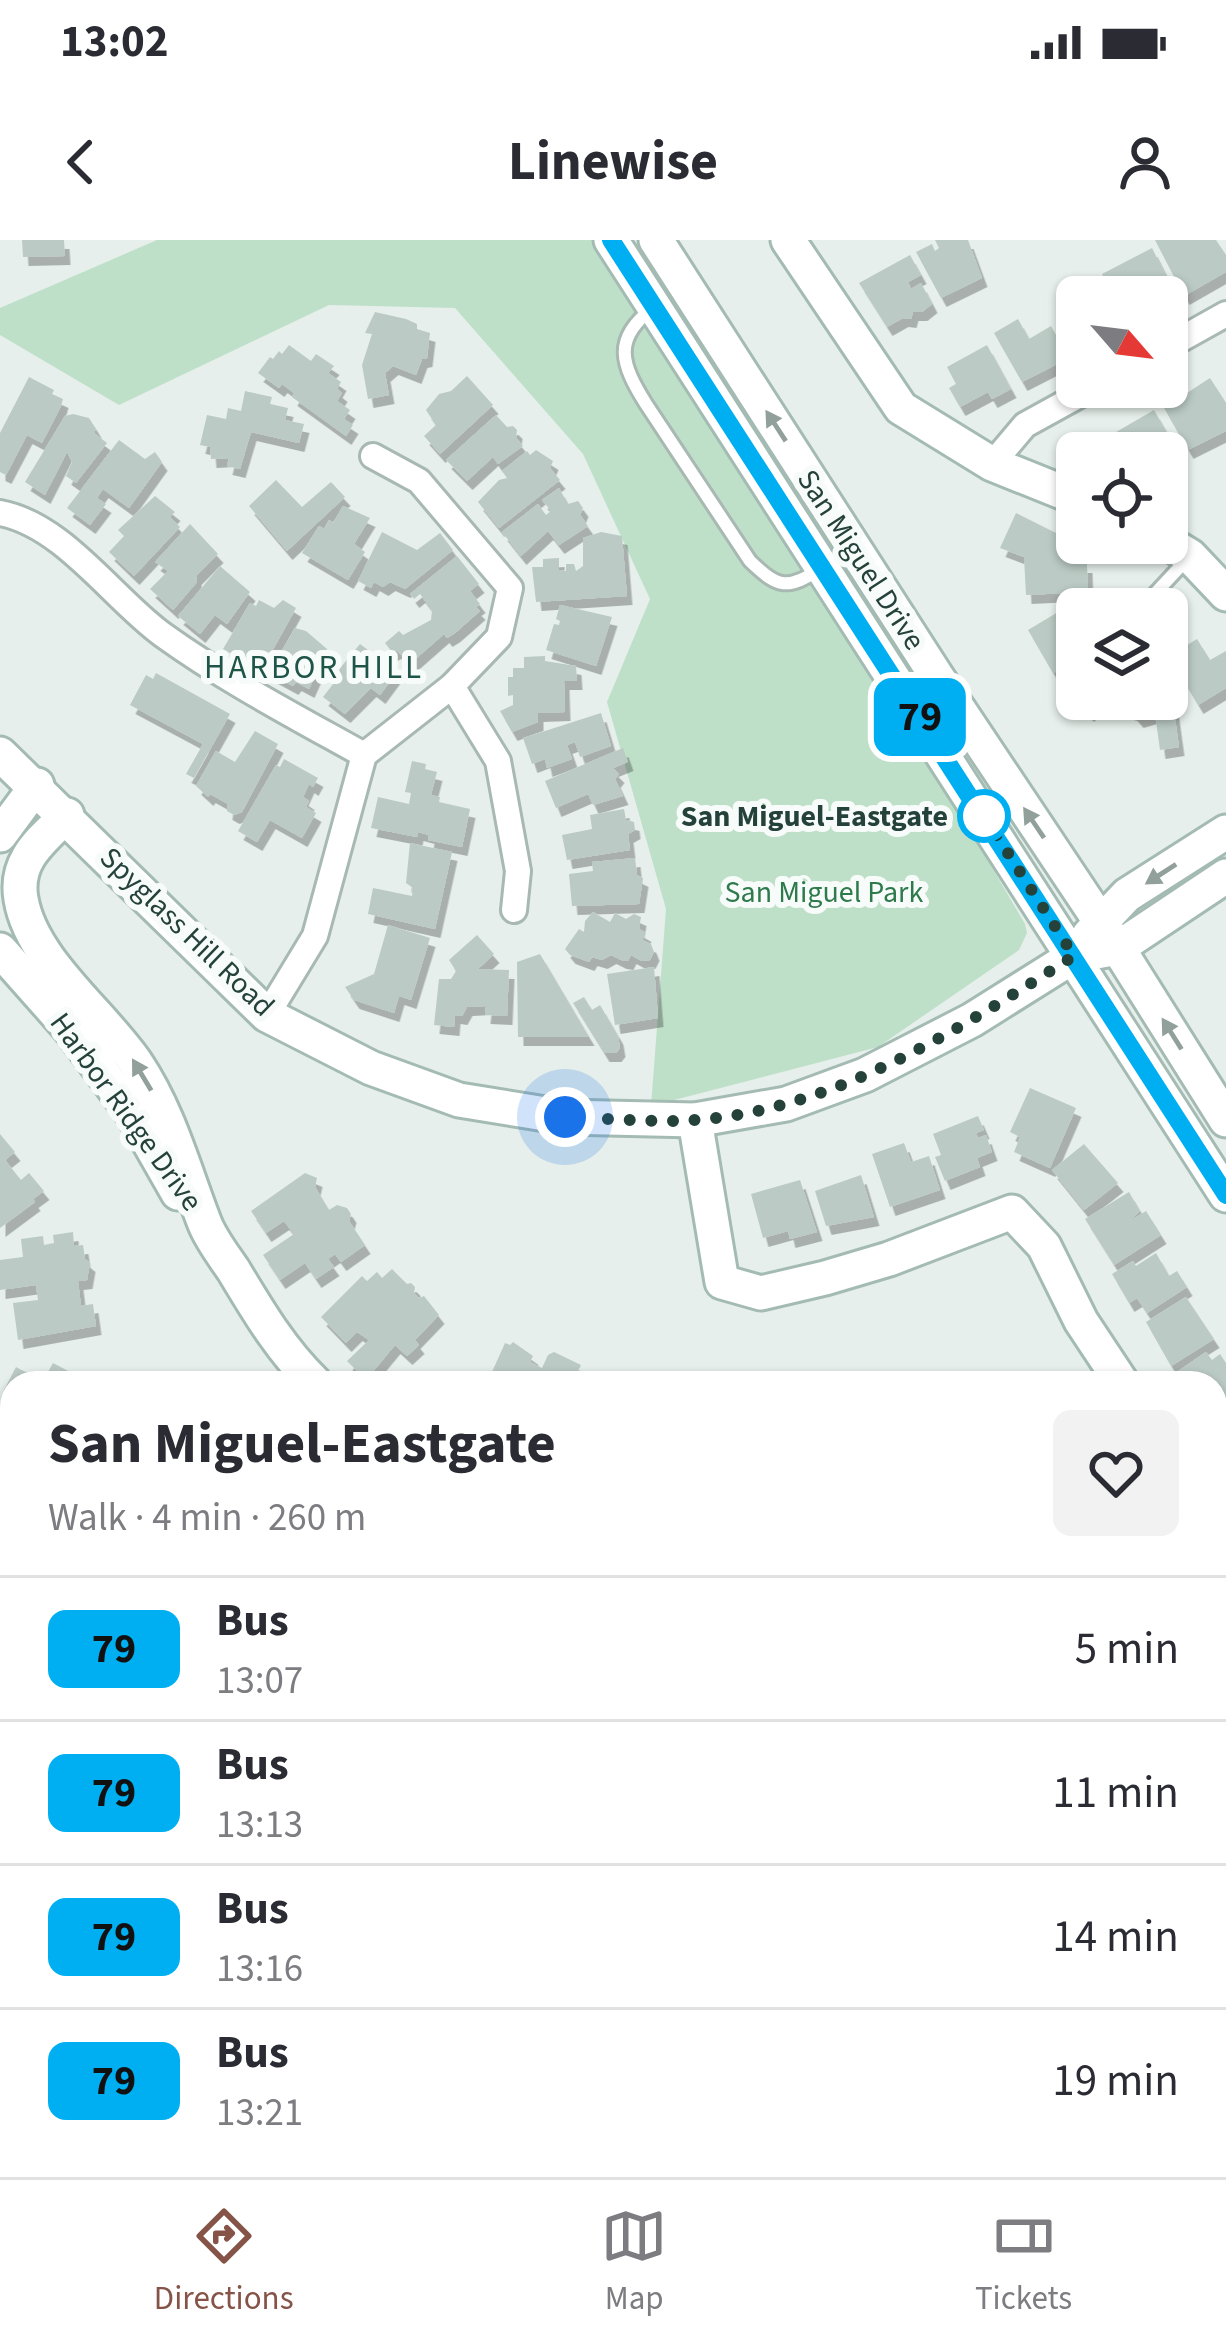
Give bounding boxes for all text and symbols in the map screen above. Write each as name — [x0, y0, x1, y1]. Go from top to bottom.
text: 13:02 — [60, 10, 169, 74]
text: Linewise — [508, 124, 718, 201]
icon: back — [48, 129, 114, 195]
icon: person — [1112, 129, 1178, 195]
north arrow — [1056, 276, 1188, 408]
map controls — [1056, 276, 1188, 720]
one-way arrow — [765, 409, 787, 442]
button: locate — [1056, 432, 1188, 564]
street label: San Miguel Drive — [786, 461, 936, 659]
button: layers — [1056, 588, 1188, 720]
district label: HARBOR HILL — [204, 644, 424, 691]
line badge: 79 — [866, 678, 974, 756]
text: 79 — [898, 687, 942, 747]
marker: San Miguel-Eastgate — [959, 791, 1009, 841]
place label: San Miguel-Eastgate — [681, 795, 948, 838]
one-way arrow — [1024, 806, 1046, 839]
street label: Spyglass Hill Road — [90, 837, 284, 1027]
one-way arrow — [1145, 862, 1178, 884]
park label: San Miguel Park — [725, 871, 924, 914]
street label: Harbor Ridge Drive — [39, 1004, 213, 1220]
one-way arrow — [1162, 1017, 1184, 1050]
one-way arrow — [132, 1058, 153, 1092]
your location — [535, 1087, 595, 1147]
text: San Miguel-Eastgate — [48, 1404, 556, 1485]
button: heart — [1053, 1410, 1179, 1536]
text: Walk · 4 min · 260 m — [48, 1490, 366, 1546]
text: Bus — [216, 1589, 289, 1653]
text: 5 min — [1075, 1617, 1179, 1681]
text: 79 — [92, 1619, 136, 1679]
text: 13:07 — [216, 1653, 303, 1709]
text: Bus — [216, 1733, 289, 1797]
text: 11 min — [1052, 1761, 1179, 1825]
text: 79 — [92, 1763, 136, 1823]
text: 13:13 — [216, 1797, 303, 1853]
text: Bus — [216, 1877, 289, 1941]
text: 14 min — [1052, 1905, 1179, 1969]
text: 79 — [92, 1907, 136, 1967]
text: 13:16 — [216, 1941, 303, 1997]
text: Bus — [216, 2021, 289, 2085]
text: 19 min — [1052, 2049, 1179, 2113]
text: 79 — [92, 2051, 136, 2111]
text: 13:21 — [216, 2085, 303, 2141]
tab: Directions — [154, 2203, 294, 2322]
tab: Map — [601, 2203, 667, 2322]
tab: Tickets — [975, 2203, 1072, 2322]

